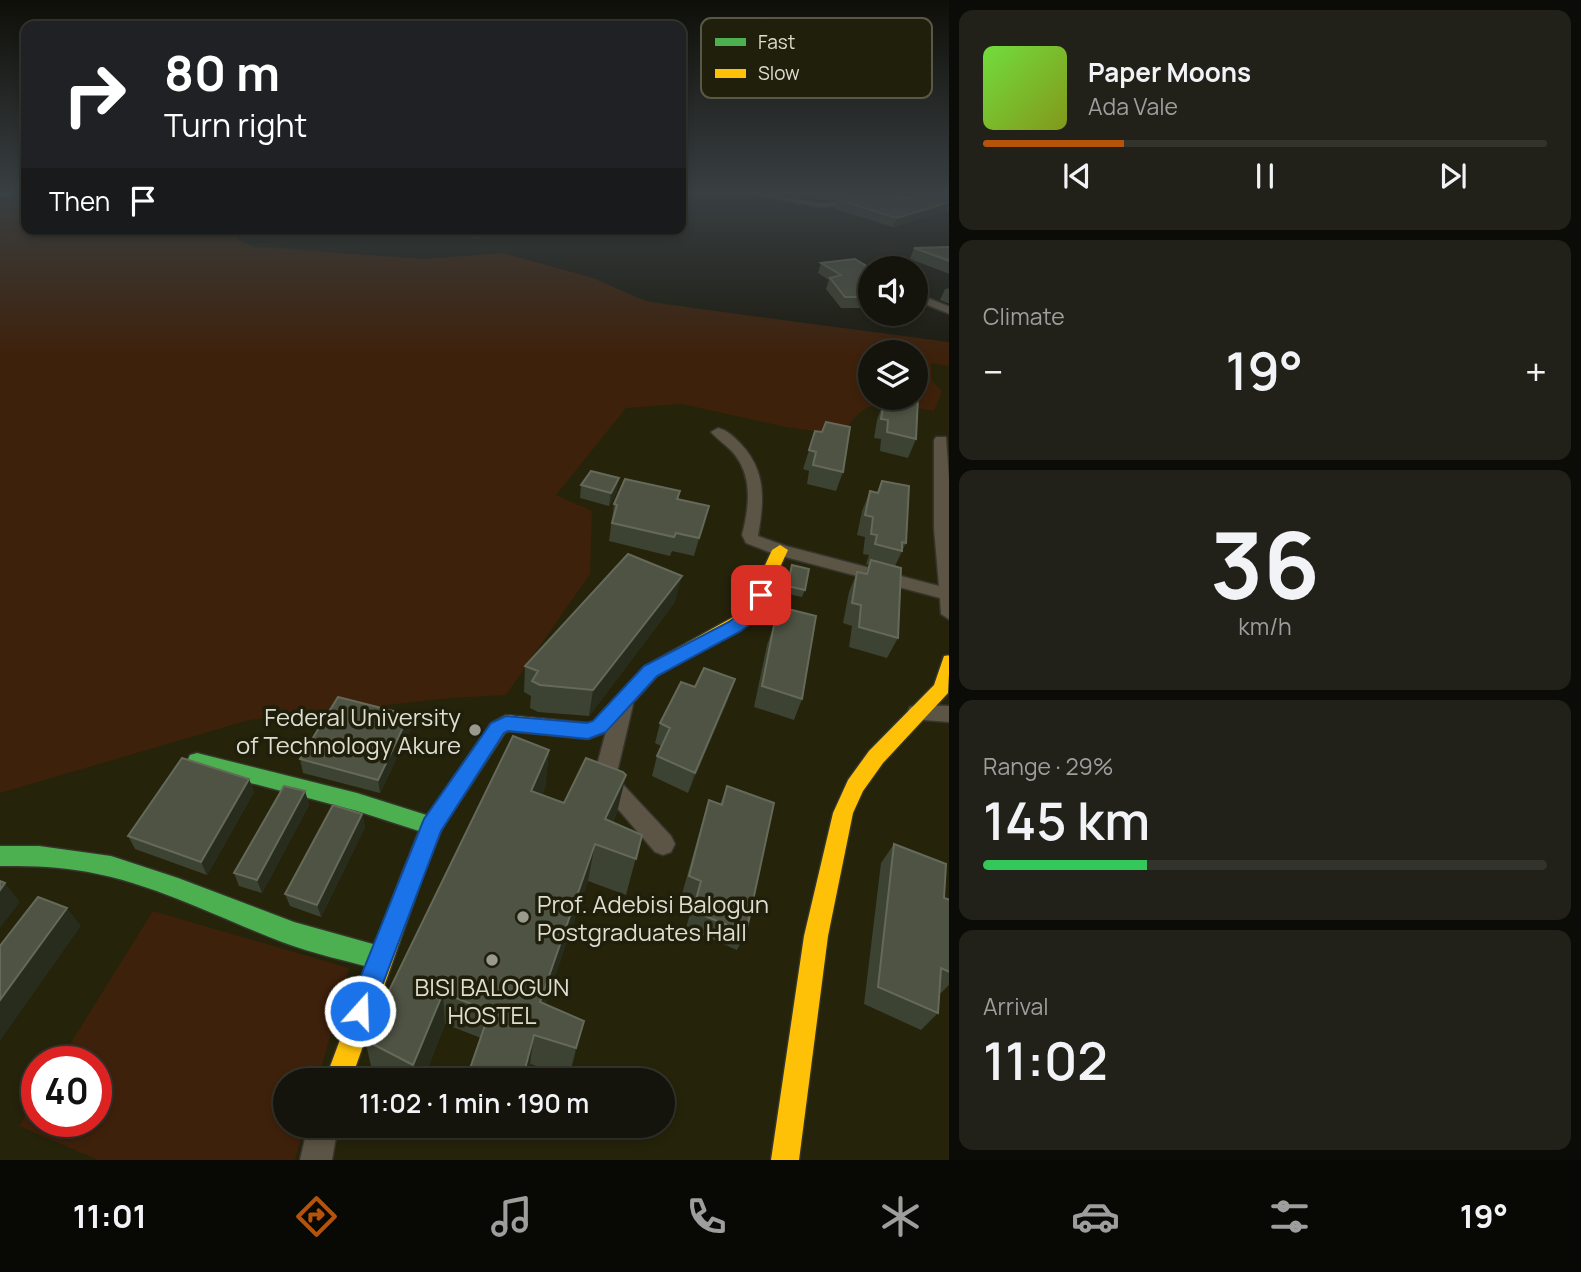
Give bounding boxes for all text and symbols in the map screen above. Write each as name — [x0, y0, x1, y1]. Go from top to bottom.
legend — [701, 18, 932, 98]
text: Fast — [758, 29, 795, 55]
text: 80 m — [164, 39, 280, 106]
icon: right — [49, 49, 140, 140]
text: Paper Moons — [1088, 54, 1251, 90]
text: Slow — [758, 60, 800, 86]
text: Ada Vale — [1088, 90, 1178, 122]
text: Turn right — [164, 103, 307, 147]
icon: previous — [1058, 157, 1096, 195]
icon: pause — [1246, 157, 1284, 195]
icon: next — [1434, 157, 1472, 195]
icon: arrive — [124, 182, 162, 220]
text: Then — [49, 183, 110, 219]
map controls — [858, 256, 928, 410]
button: sound — [858, 256, 928, 326]
text: Climate — [983, 300, 1065, 332]
text: 19° — [1225, 335, 1303, 406]
button: layers — [858, 340, 928, 410]
text: − — [983, 345, 1004, 397]
text: + — [1525, 345, 1547, 397]
text: 36 — [1210, 502, 1320, 626]
pin — [731, 565, 791, 625]
icon: arrive — [742, 576, 780, 614]
text: km/h — [1238, 610, 1292, 642]
place label: Federal University of Technology Akure — [236, 700, 461, 761]
marker: Federal University of Technology Akure — [467, 722, 483, 738]
text: Range · 29% — [983, 750, 1114, 782]
text: 145 km — [983, 785, 1150, 856]
place label: Prof. Adebisi Balogun Postgraduates Hall — [537, 887, 769, 948]
marker: Prof. Adebisi Balogun Postgraduates Hall — [515, 909, 531, 925]
marker: BISI BALOGUN HOSTEL — [484, 952, 500, 968]
place label: BISI BALOGUN HOSTEL — [415, 970, 569, 1031]
position arrow — [323, 974, 397, 1048]
text: Arrival — [983, 990, 1049, 1022]
text: 11:02 — [983, 1025, 1108, 1096]
speed limit sign: 40 — [21, 1046, 112, 1137]
text: 11:02 · 1 min · 190 m — [359, 1085, 589, 1121]
icon: directions — [292, 1192, 341, 1241]
icon: music — [487, 1192, 536, 1241]
icon: phone — [682, 1192, 731, 1241]
icon: climate — [876, 1192, 925, 1241]
icon: car — [1071, 1192, 1120, 1241]
icon: filters — [1265, 1192, 1314, 1241]
text: 11:01 — [73, 1194, 147, 1238]
text: 19° — [1460, 1194, 1508, 1238]

